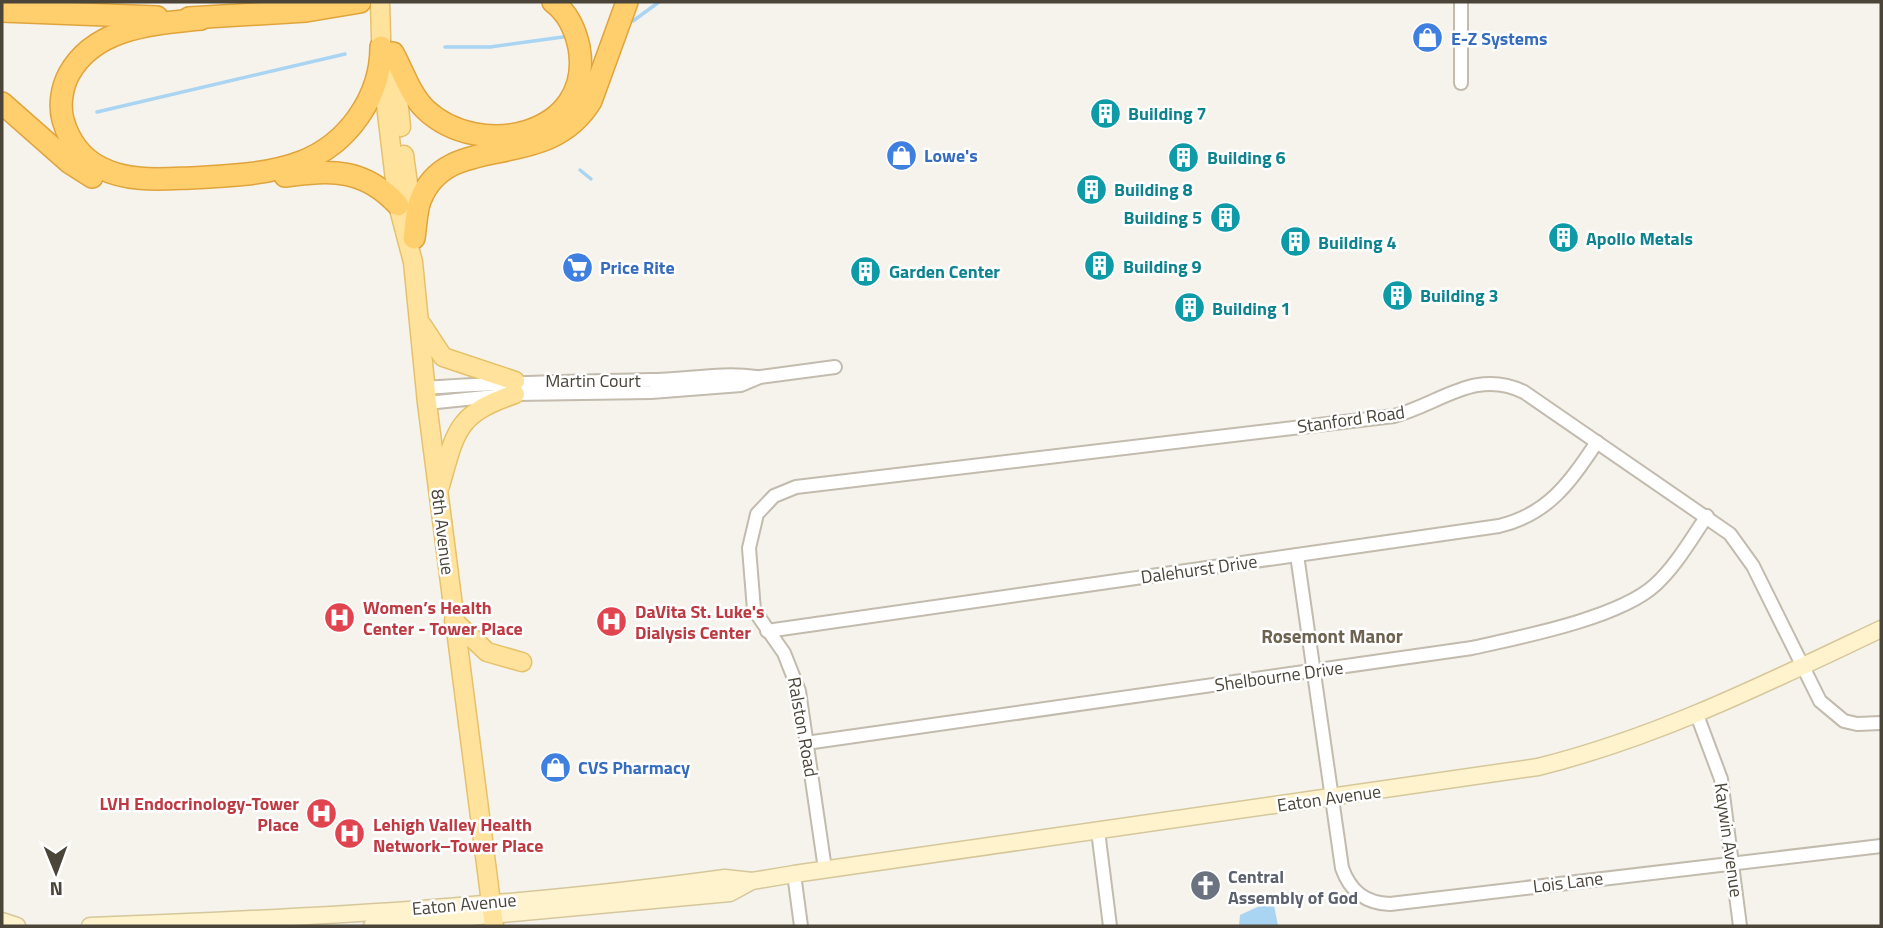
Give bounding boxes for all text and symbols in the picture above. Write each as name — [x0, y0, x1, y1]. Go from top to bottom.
shop icon: E-Z Systems — [1411, 21, 1445, 55]
place label: E-Z Systems — [1451, 25, 1548, 52]
building icon: Building 7 — [1088, 96, 1122, 130]
place label: Building 7 — [1128, 100, 1207, 127]
shop icon: Lowe's — [884, 138, 918, 172]
building icon: Building 6 — [1167, 140, 1201, 174]
place label: Lowe's — [924, 142, 978, 169]
place label: Building 6 — [1207, 144, 1286, 171]
building icon: Building 8 — [1074, 172, 1108, 206]
place label: Building 8 — [1114, 176, 1193, 203]
building icon: Building 5 — [1208, 200, 1242, 234]
place label: Building 5 — [1123, 204, 1202, 231]
building icon: Apollo Metals — [1546, 221, 1580, 255]
building icon: Building 4 — [1278, 225, 1312, 259]
place label: Apollo Metals — [1586, 225, 1693, 252]
place label: Building 4 — [1318, 229, 1397, 256]
building icon: Building 9 — [1083, 249, 1117, 283]
supermarket icon: Price Rite — [560, 250, 594, 284]
place label: Building 9 — [1123, 253, 1202, 280]
place label: Price Rite — [600, 254, 675, 281]
building icon: Garden Center — [849, 254, 883, 288]
place label: Garden Center — [889, 258, 1000, 285]
building icon: Building 3 — [1380, 278, 1414, 312]
place label: Building 3 — [1420, 282, 1499, 309]
building icon: Building 1 — [1172, 291, 1206, 325]
place label: Building 1 — [1212, 295, 1291, 322]
street label: Martin Court — [545, 367, 641, 394]
street label: Stanford Road — [1295, 398, 1407, 440]
street label: 8th Avenue — [424, 488, 462, 576]
street label: Dalehurst Drive — [1139, 547, 1259, 591]
place label: Women’s Health Center - Tower Place — [363, 594, 523, 642]
place label: DaVita St. Luke's Dialysis Center — [635, 598, 765, 646]
hospital icon: Women’s Health Center - Tower Place — [323, 600, 357, 634]
hospital icon: DaVita St. Luke's Dialysis Center — [595, 604, 629, 638]
district label: Rosemont Manor — [1261, 621, 1403, 650]
street label: Shelbourne Drive — [1213, 654, 1345, 698]
street label: Ralston Road — [781, 675, 825, 779]
shop icon: CVS Pharmacy — [538, 750, 572, 784]
place label: CVS Pharmacy — [578, 754, 690, 781]
street label: Eaton Avenue — [1275, 777, 1383, 819]
street label: Kaywin Avenue — [1708, 781, 1750, 899]
place label: LVH Endocrinology-Tower Place — [99, 790, 299, 838]
hospital icon: LVH Endocrinology-Tower Place — [305, 796, 339, 830]
place label: Lehigh Valley Health Network–Tower Place — [373, 811, 543, 859]
hospital icon: Lehigh Valley Health Network–Tower Place — [333, 817, 367, 851]
north arrow — [21, 837, 91, 907]
place label: Central Assembly of God — [1228, 863, 1358, 911]
street label: Lois Lane — [1531, 864, 1605, 900]
church icon: Central Assembly of God — [1188, 869, 1222, 903]
text: N — [49, 875, 63, 904]
street label: Eaton Avenue — [411, 886, 517, 922]

